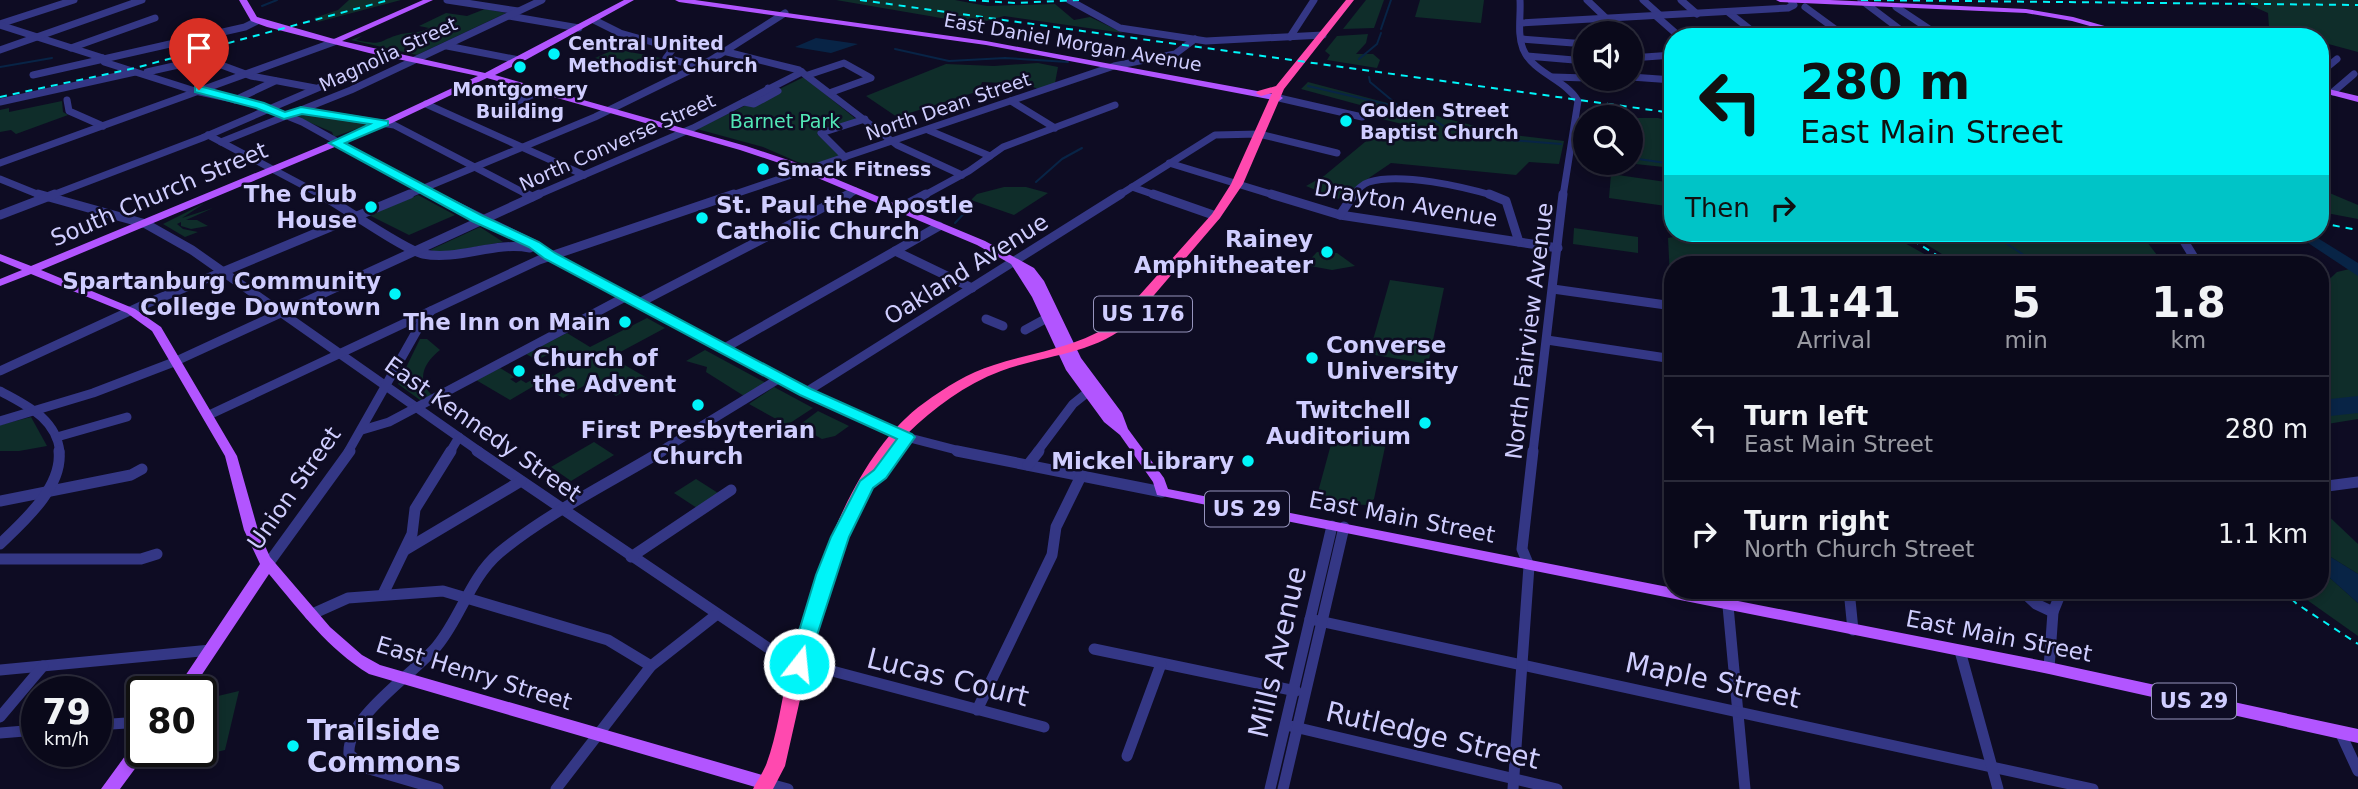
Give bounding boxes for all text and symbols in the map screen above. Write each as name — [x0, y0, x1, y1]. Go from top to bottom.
street label: East Daniel Morgan Avenue — [942, 8, 1204, 76]
street label: Magnolia Street — [315, 12, 461, 96]
pin — [169, 18, 229, 90]
map controls — [1573, 21, 1643, 175]
button: sound — [1573, 21, 1643, 91]
icon: arrive — [180, 29, 218, 67]
place label: Central United Methodist Church — [568, 32, 758, 76]
marker: Central United Methodist Church — [546, 46, 562, 62]
text: 280 m — [1800, 54, 1970, 111]
icon: left — [1685, 56, 1776, 147]
marker: Montgomery Building — [512, 59, 528, 75]
street label: North Dean Street — [863, 67, 1033, 145]
place label: Montgomery Building — [452, 78, 588, 122]
street label: North Converse Street — [516, 89, 718, 195]
place label: Golden Street Baptist Church — [1360, 99, 1519, 143]
button: search — [1573, 105, 1643, 175]
park label: Barnet Park — [730, 110, 840, 132]
marker: Golden Street Baptist Church — [1338, 113, 1354, 129]
text: East Main Street — [1800, 113, 2063, 151]
street label: South Church Street — [47, 137, 271, 251]
place label: Smack Fitness — [777, 158, 931, 180]
marker: Smack Fitness — [755, 161, 771, 177]
street label: Drayton Avenue — [1312, 174, 1500, 232]
place label: The Club House — [244, 181, 357, 233]
icon: right — [1764, 189, 1802, 227]
place label: St. Paul the Apostle Catholic Church — [716, 192, 974, 244]
text: Then — [1685, 193, 1750, 223]
marker: The Club House — [363, 199, 379, 215]
street label: North Fairview Avenue — [1500, 201, 1558, 461]
street label: Oakland Avenue — [879, 208, 1053, 330]
marker: St. Paul the Apostle Catholic Church — [694, 210, 710, 226]
place label: Rainey Amphitheater — [1134, 226, 1314, 278]
marker: Rainey Amphitheater — [1319, 244, 1335, 260]
place label: Spartanburg Community College Downtown — [62, 268, 381, 320]
text: 11:41 — [1767, 278, 1901, 327]
text: 5 — [2012, 278, 2041, 327]
text: 1.8 — [2151, 278, 2226, 327]
marker: Spartanburg Community College Downtown — [387, 286, 403, 302]
road number: US 176 — [1094, 296, 1192, 332]
place label: The Inn on Main — [403, 309, 611, 335]
marker: The Inn on Main — [617, 314, 633, 330]
text: Arrival — [1797, 327, 1872, 353]
text: min — [2004, 327, 2048, 353]
text: km — [2171, 327, 2206, 353]
place label: Converse University — [1326, 332, 1458, 384]
place label: Church of the Advent — [533, 345, 676, 397]
marker: Converse University — [1304, 350, 1320, 366]
street label: East Kennedy Street — [380, 351, 586, 507]
marker: Church of the Advent — [511, 363, 527, 379]
marker: First Presbyterian Church — [690, 397, 706, 413]
place label: Twitchell Auditorium — [1266, 397, 1411, 449]
text: Turn left — [1744, 401, 1868, 431]
icon: left — [1685, 410, 1723, 448]
text: 280 m — [2225, 414, 2308, 444]
marker: Twitchell Auditorium — [1417, 415, 1433, 431]
place label: First Presbyterian Church — [581, 417, 815, 469]
street label: Union Street — [242, 422, 346, 554]
text: East Main Street — [1744, 431, 1933, 457]
place label: Mickel Library — [1051, 448, 1234, 474]
marker: Mickel Library — [1240, 453, 1256, 469]
street label: East Main Street — [1307, 486, 1497, 548]
road number: US 29 — [1205, 491, 1289, 526]
text: Turn right — [1744, 506, 1889, 536]
icon: right — [1685, 515, 1723, 553]
text: 1.1 km — [2218, 519, 2308, 549]
text: North Church Street — [1744, 536, 1974, 562]
street label: Mills Avenue — [1242, 563, 1313, 741]
street label: East Main Street — [1904, 605, 2094, 667]
position arrow — [762, 627, 836, 701]
street label: East Henry Street — [373, 631, 575, 715]
street label: Lucas Court — [863, 641, 1032, 714]
street label: Maple Street — [1622, 646, 1803, 715]
speed limit sign: 80 — [126, 676, 217, 767]
road number: US 29 — [2152, 684, 2236, 718]
text: 79 — [42, 692, 91, 732]
street label: Rutledge Street — [1323, 695, 1543, 776]
place label: Trailside Commons — [307, 714, 461, 779]
text: km/h — [44, 728, 89, 749]
marker: Trailside Commons — [285, 738, 301, 754]

